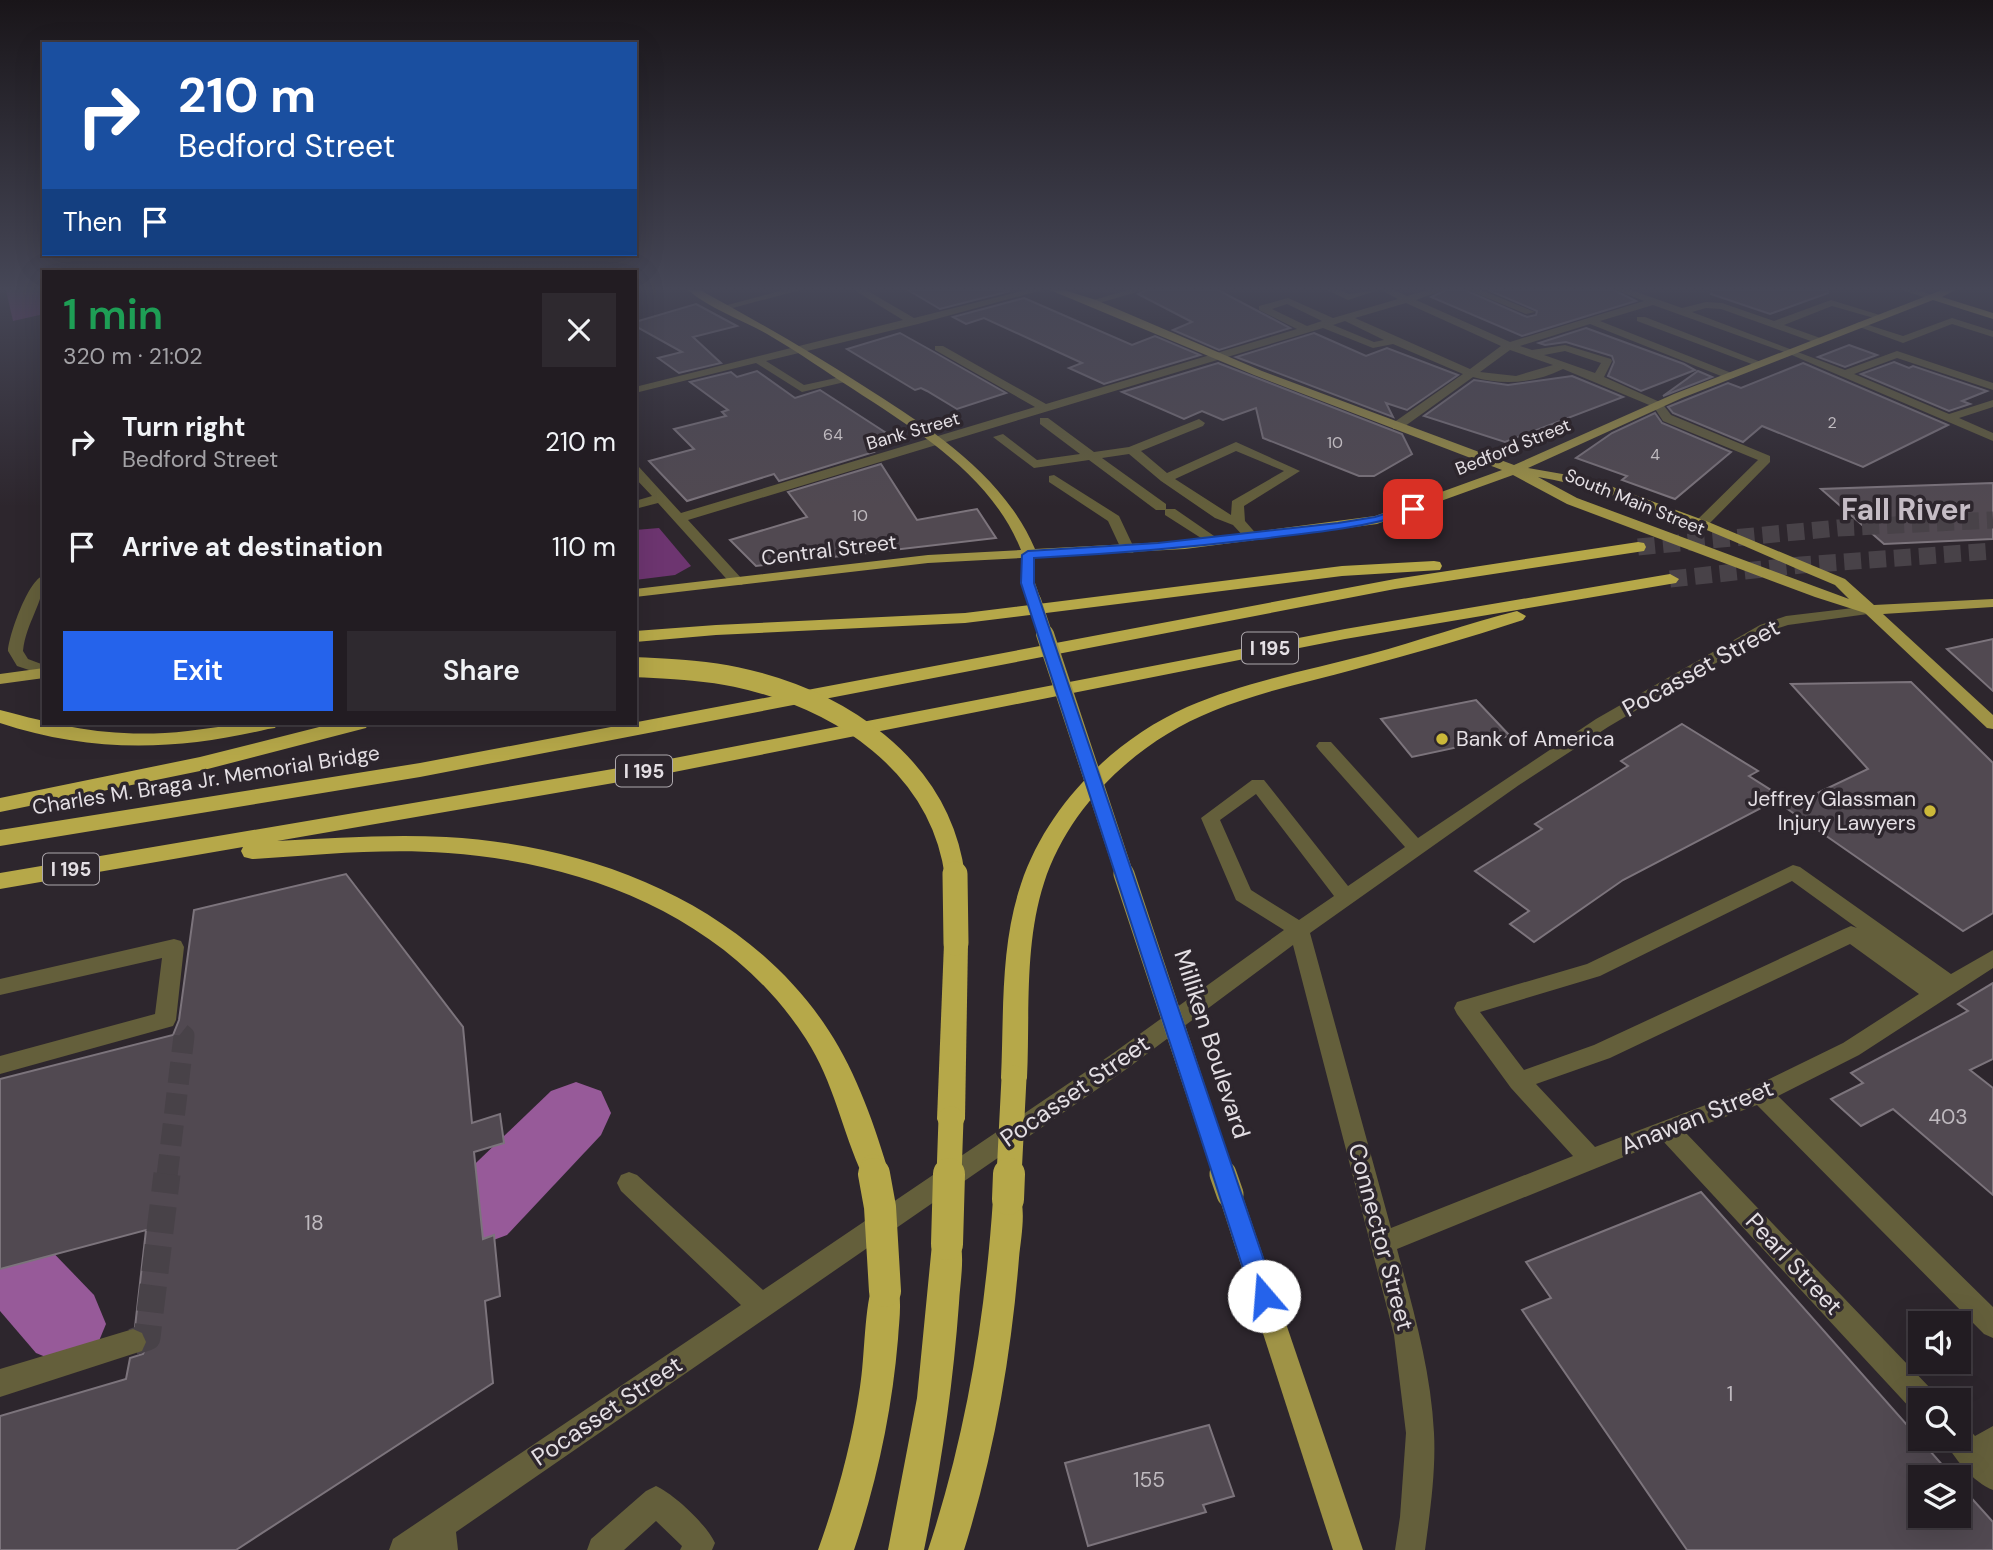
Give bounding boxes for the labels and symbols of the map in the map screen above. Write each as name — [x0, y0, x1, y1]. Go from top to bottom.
street label: Bank Street — [864, 406, 962, 456]
house number: 2 — [1827, 412, 1837, 433]
street label: Bedford Street — [1452, 413, 1574, 481]
house number: 64 — [823, 424, 843, 445]
house number: 10 — [1327, 432, 1343, 453]
house number: 4 — [1650, 444, 1660, 465]
street label: South Main Street — [1561, 463, 1709, 541]
pin — [1383, 479, 1443, 539]
district label: Fall River — [1841, 490, 1971, 529]
house number: 10 — [852, 505, 868, 526]
street label: Central Street — [760, 528, 898, 572]
street label: Pocasset Street — [1617, 611, 1785, 724]
road number: I 195 — [1242, 632, 1298, 664]
place label: Bank of America — [1456, 725, 1614, 753]
marker: Bank of America — [1434, 731, 1450, 747]
street label: Charles M. Braga Jr. Memorial Bridge — [30, 739, 382, 821]
road number: I 195 — [616, 756, 672, 786]
place label: Jeffrey Glassman Injury Lawyers — [1748, 785, 1916, 837]
marker: Jeffrey Glassman Injury Lawyers — [1922, 803, 1938, 819]
road number: I 195 — [43, 854, 99, 884]
street label: Milliken Boulevard — [1167, 945, 1258, 1142]
street label: Pocasset Street — [994, 1028, 1155, 1154]
street label: Anawan Street — [1616, 1072, 1778, 1161]
house number: 403 — [1928, 1103, 1968, 1131]
street label: Connector Street — [1342, 1140, 1421, 1334]
street label: Pearl Street — [1739, 1206, 1850, 1321]
house number: 18 — [304, 1209, 324, 1237]
position arrow — [1227, 1259, 1301, 1333]
street label: Pocasset Street — [525, 1349, 688, 1472]
house number: 1 — [1727, 1380, 1733, 1408]
house number: 155 — [1133, 1466, 1165, 1494]

